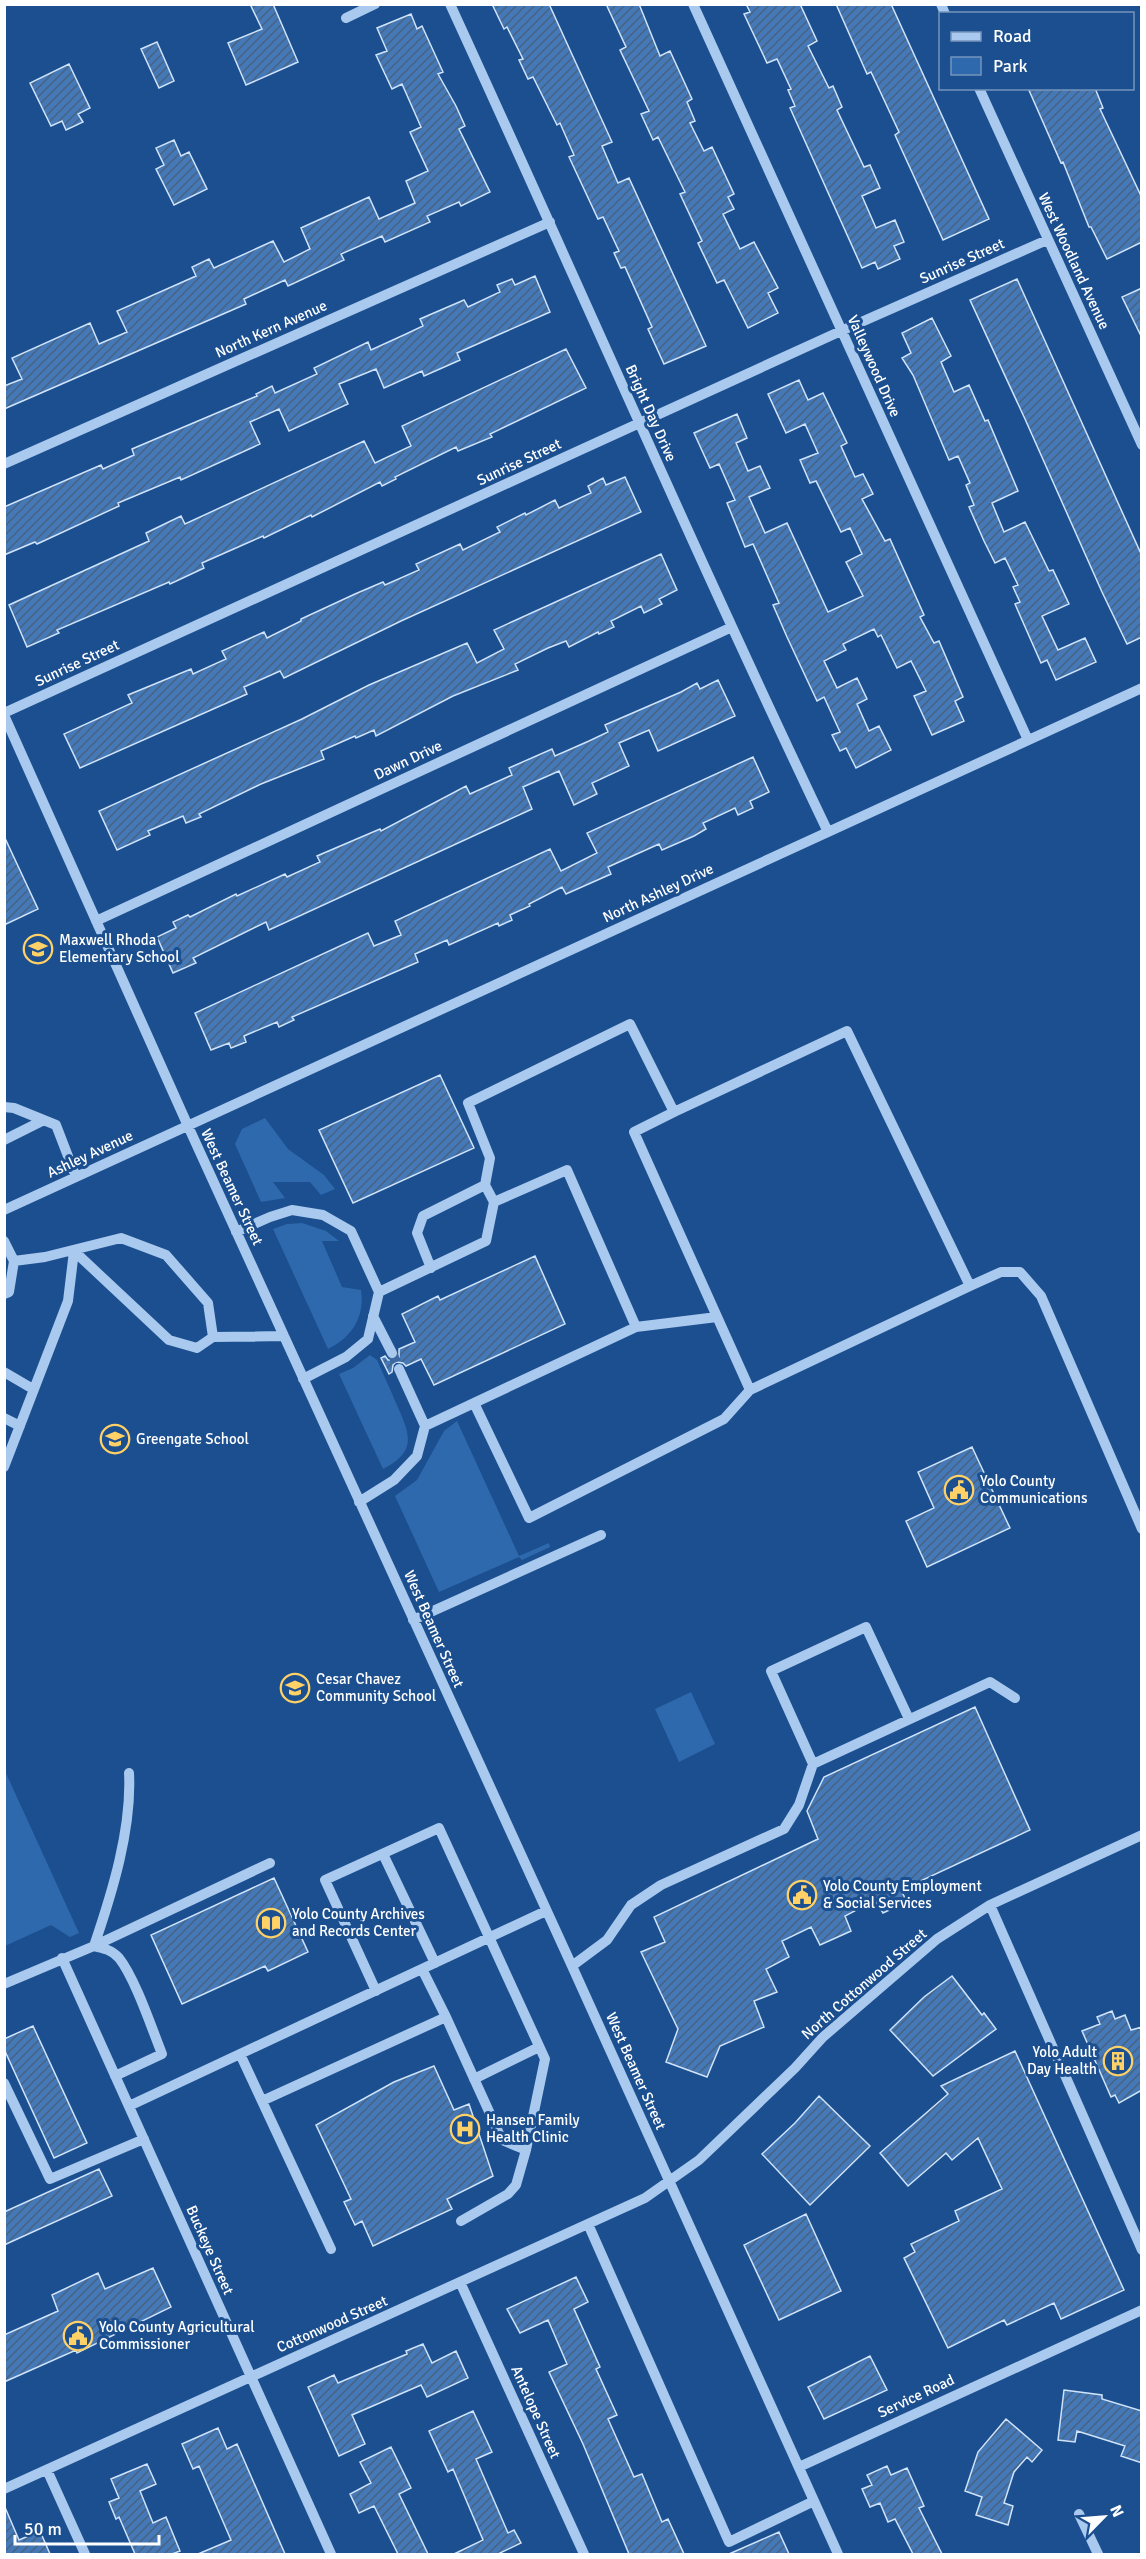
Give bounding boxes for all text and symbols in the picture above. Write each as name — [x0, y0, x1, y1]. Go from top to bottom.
legend — [939, 12, 1134, 90]
text: Road — [993, 25, 1032, 47]
text: Park — [993, 55, 1028, 77]
street label: West Woodland Avenue — [1034, 190, 1114, 332]
street label: Sunrise Street — [917, 234, 1007, 288]
street label: North Kern Avenue — [212, 296, 330, 362]
street label: Valleywood Drive — [844, 312, 904, 420]
street label: Bright Day Drive — [622, 362, 680, 464]
street label: Sunrise Street — [474, 435, 564, 489]
street label: Sunrise Street — [32, 636, 122, 690]
street label: Dawn Drive — [371, 736, 445, 784]
street label: North Ashley Drive — [600, 860, 716, 926]
place label: Maxwell Rhoda Elementary School — [59, 931, 180, 966]
school or university icon: Maxwell Rhoda Elementary School — [22, 933, 54, 965]
street label: Ashley Avenue — [44, 1126, 136, 1182]
street label: West Beamer Street — [197, 1126, 267, 1248]
school or university icon: Greengate School — [99, 1423, 131, 1455]
place label: Greengate School — [136, 1430, 249, 1448]
place label: Yolo County Communications — [980, 1472, 1088, 1507]
public building icon: Yolo County Communications — [943, 1474, 975, 1506]
street label: West Beamer Street — [400, 1568, 468, 1690]
place label: Cesar Chavez Community School — [316, 1670, 436, 1705]
school or university icon: Cesar Chavez Community School — [279, 1672, 311, 1704]
place label: Yolo County Employment & Social Services — [823, 1877, 982, 1912]
public building icon: Yolo County Employment & Social Services — [786, 1879, 818, 1911]
place label: Yolo County Archives and Records Center — [292, 1905, 425, 1940]
library icon: Yolo County Archives and Records Center — [255, 1907, 287, 1939]
street label: North Cottonwood Street — [798, 1925, 930, 2043]
street label: West Beamer Street — [602, 2010, 670, 2132]
place label: Yolo Adult Day Health — [1027, 2043, 1097, 2078]
building icon: Yolo Adult Day Health — [1102, 2045, 1134, 2077]
place label: Hansen Family Health Clinic — [486, 2111, 580, 2146]
hospital icon: Hansen Family Health Clinic — [449, 2113, 481, 2145]
street label: Buckeye Street — [182, 2203, 238, 2297]
street label: Cottonwood Street — [274, 2292, 390, 2356]
place label: Yolo County Agricultural Commissioner — [99, 2318, 255, 2353]
public building icon: Yolo County Agricultural Commissioner — [62, 2320, 94, 2352]
street label: Antelope Street — [507, 2363, 565, 2461]
street label: Service Road — [875, 2370, 957, 2422]
north arrow — [1074, 2487, 1134, 2547]
text: N — [1105, 2502, 1128, 2520]
scale bar — [15, 2508, 159, 2546]
text: 50 m — [24, 2518, 62, 2540]

